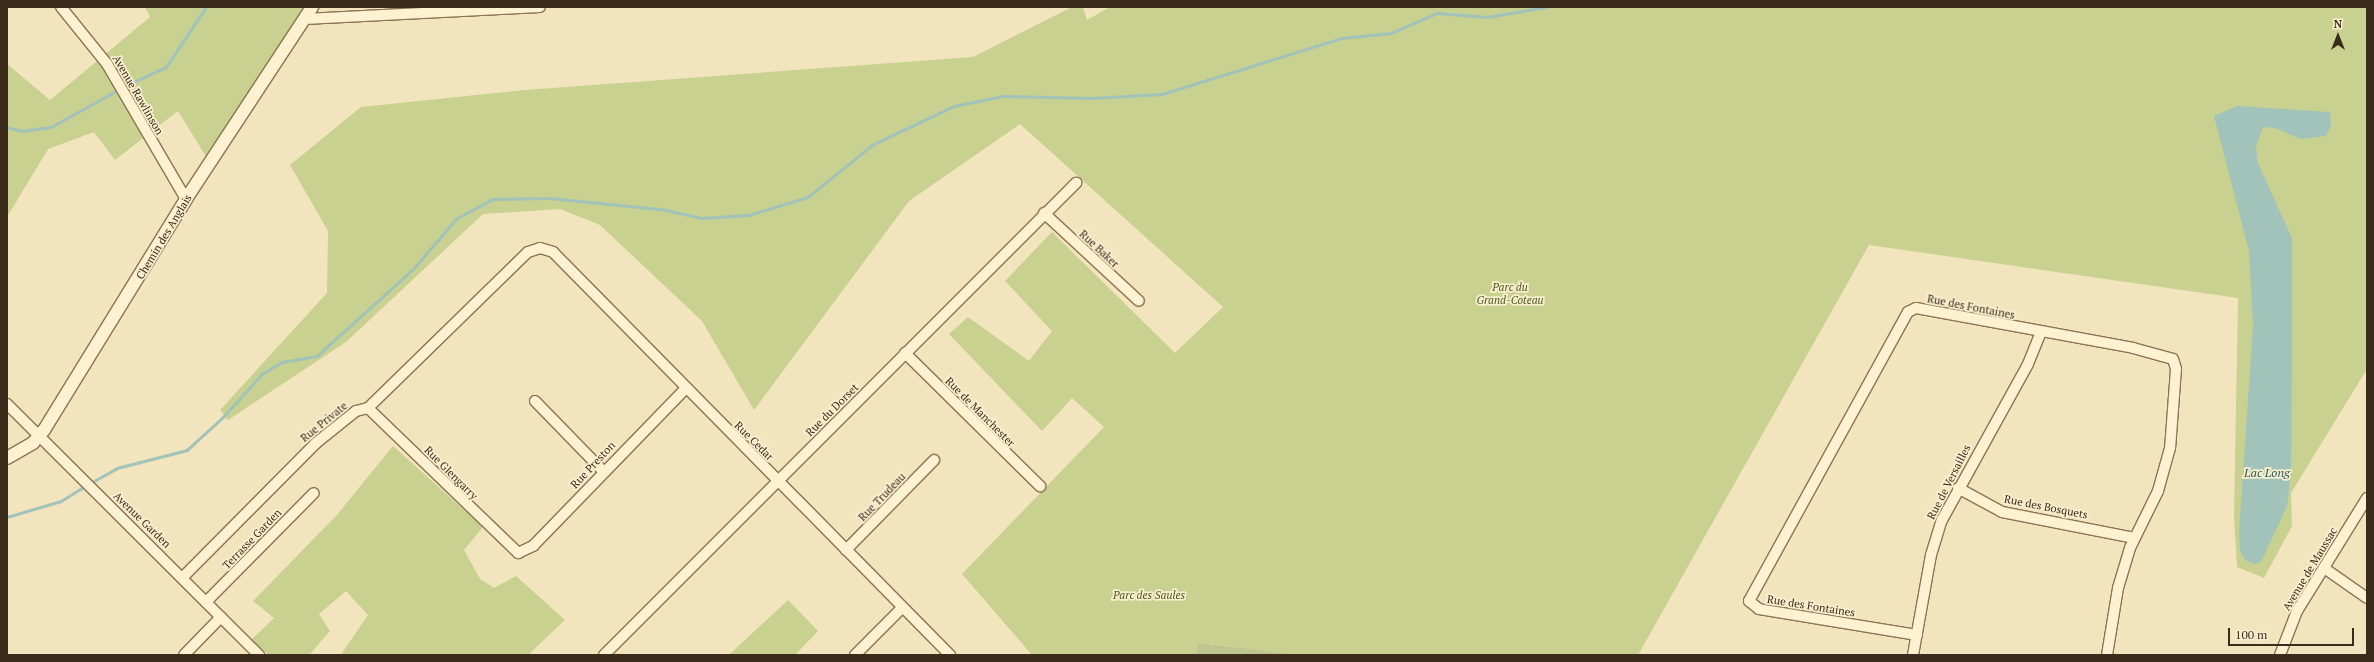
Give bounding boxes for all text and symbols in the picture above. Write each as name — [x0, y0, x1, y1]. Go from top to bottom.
north arrow — [2318, 16, 2358, 56]
text: N — [2334, 17, 2342, 31]
street label: Avenue Rawlinson — [110, 53, 166, 137]
street label: Chemin des Anglais — [133, 192, 195, 282]
street label: Rue Baker — [1077, 227, 1121, 271]
park label: Parc du Grand-Coteau — [1476, 281, 1544, 307]
street label: Rue des Fontaines — [1926, 292, 2016, 322]
street label: Rue de Manchester — [942, 374, 1018, 450]
street label: Rue du Dorset — [803, 381, 861, 439]
street label: Rue Private — [298, 399, 350, 445]
street label: Rue Cedar — [732, 419, 776, 463]
street label: Rue Preston — [568, 439, 618, 491]
street label: Rue de Versailles — [1924, 442, 1974, 522]
street label: Rue Glengarry — [422, 444, 480, 502]
water label: Lac Long — [2244, 466, 2290, 480]
street label: Rue Trudeau — [856, 470, 908, 524]
street label: Avenue Garden — [111, 489, 173, 551]
street label: Rue des Bosquets — [2003, 492, 2089, 522]
street label: Terrasse Garden — [220, 506, 284, 572]
street label: Avenue de Maussac — [2280, 525, 2340, 613]
park label: Parc des Saules — [1113, 588, 1185, 602]
street label: Rue des Fontaines — [1766, 593, 1856, 619]
scale bar — [2230, 620, 2356, 646]
text: 100 m — [2235, 627, 2267, 642]

